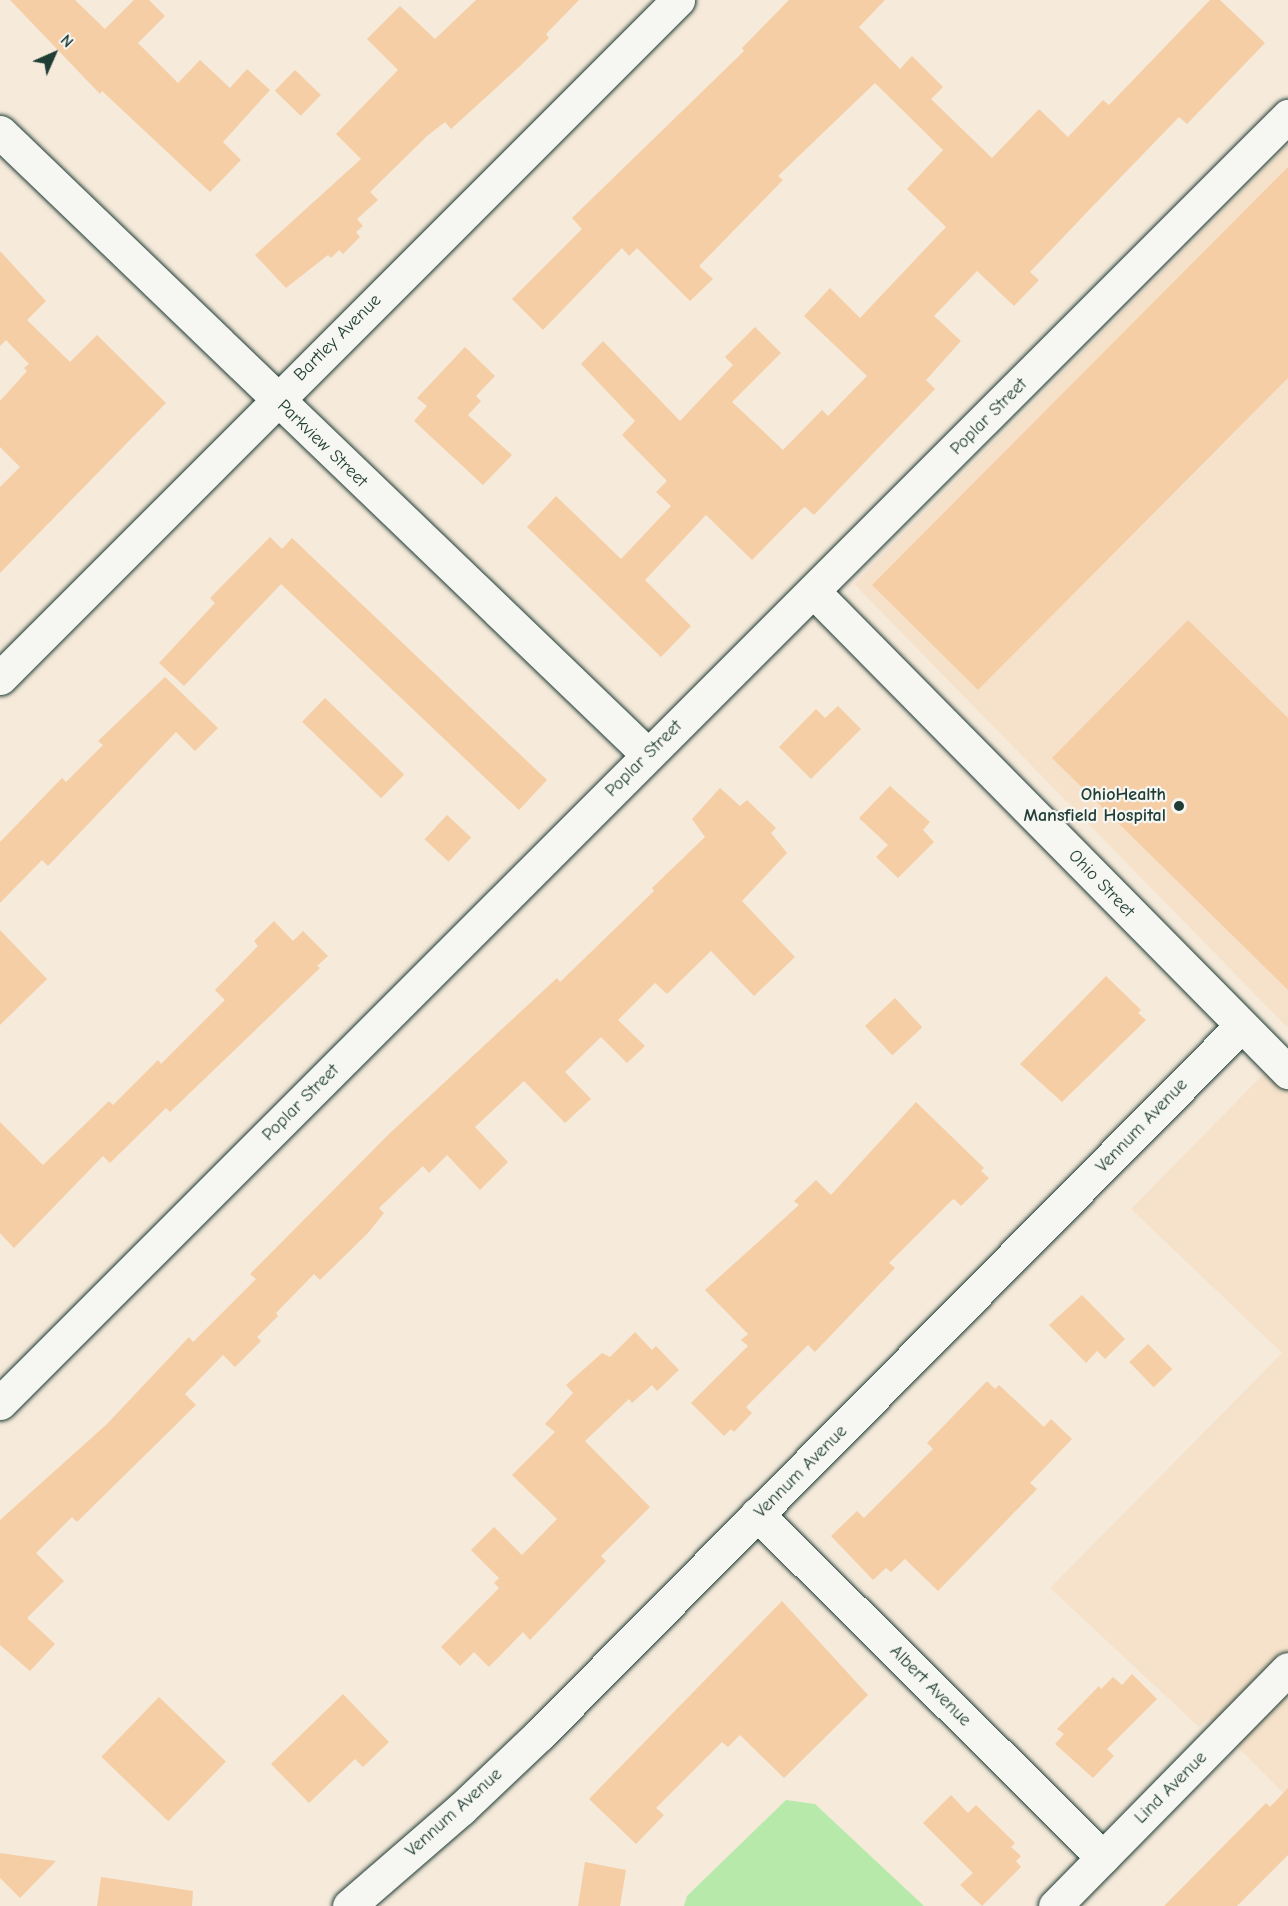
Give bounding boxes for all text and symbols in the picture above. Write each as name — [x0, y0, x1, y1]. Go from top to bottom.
north arrow — [24, 24, 84, 84]
text: N — [57, 31, 77, 51]
street label: Bartley Avenue — [290, 290, 386, 386]
street label: Poplar Street — [946, 374, 1032, 460]
street label: Parkview Street — [272, 396, 372, 492]
street label: Poplar Street — [601, 716, 687, 802]
place label: OhioHealth Mansfield Hospital — [1023, 785, 1166, 828]
marker: OhioHealth Mansfield Hospital — [1170, 797, 1188, 815]
street label: Ohio Street — [1063, 846, 1139, 922]
street label: Poplar Street — [258, 1060, 344, 1146]
street label: Vennum Avenue — [1092, 1074, 1192, 1178]
street label: Vennum Avenue — [750, 1421, 852, 1523]
street label: Albert Avenue — [885, 1641, 975, 1731]
street label: Lind Avenue — [1130, 1747, 1212, 1829]
street label: Vennum Avenue — [401, 1764, 507, 1862]

